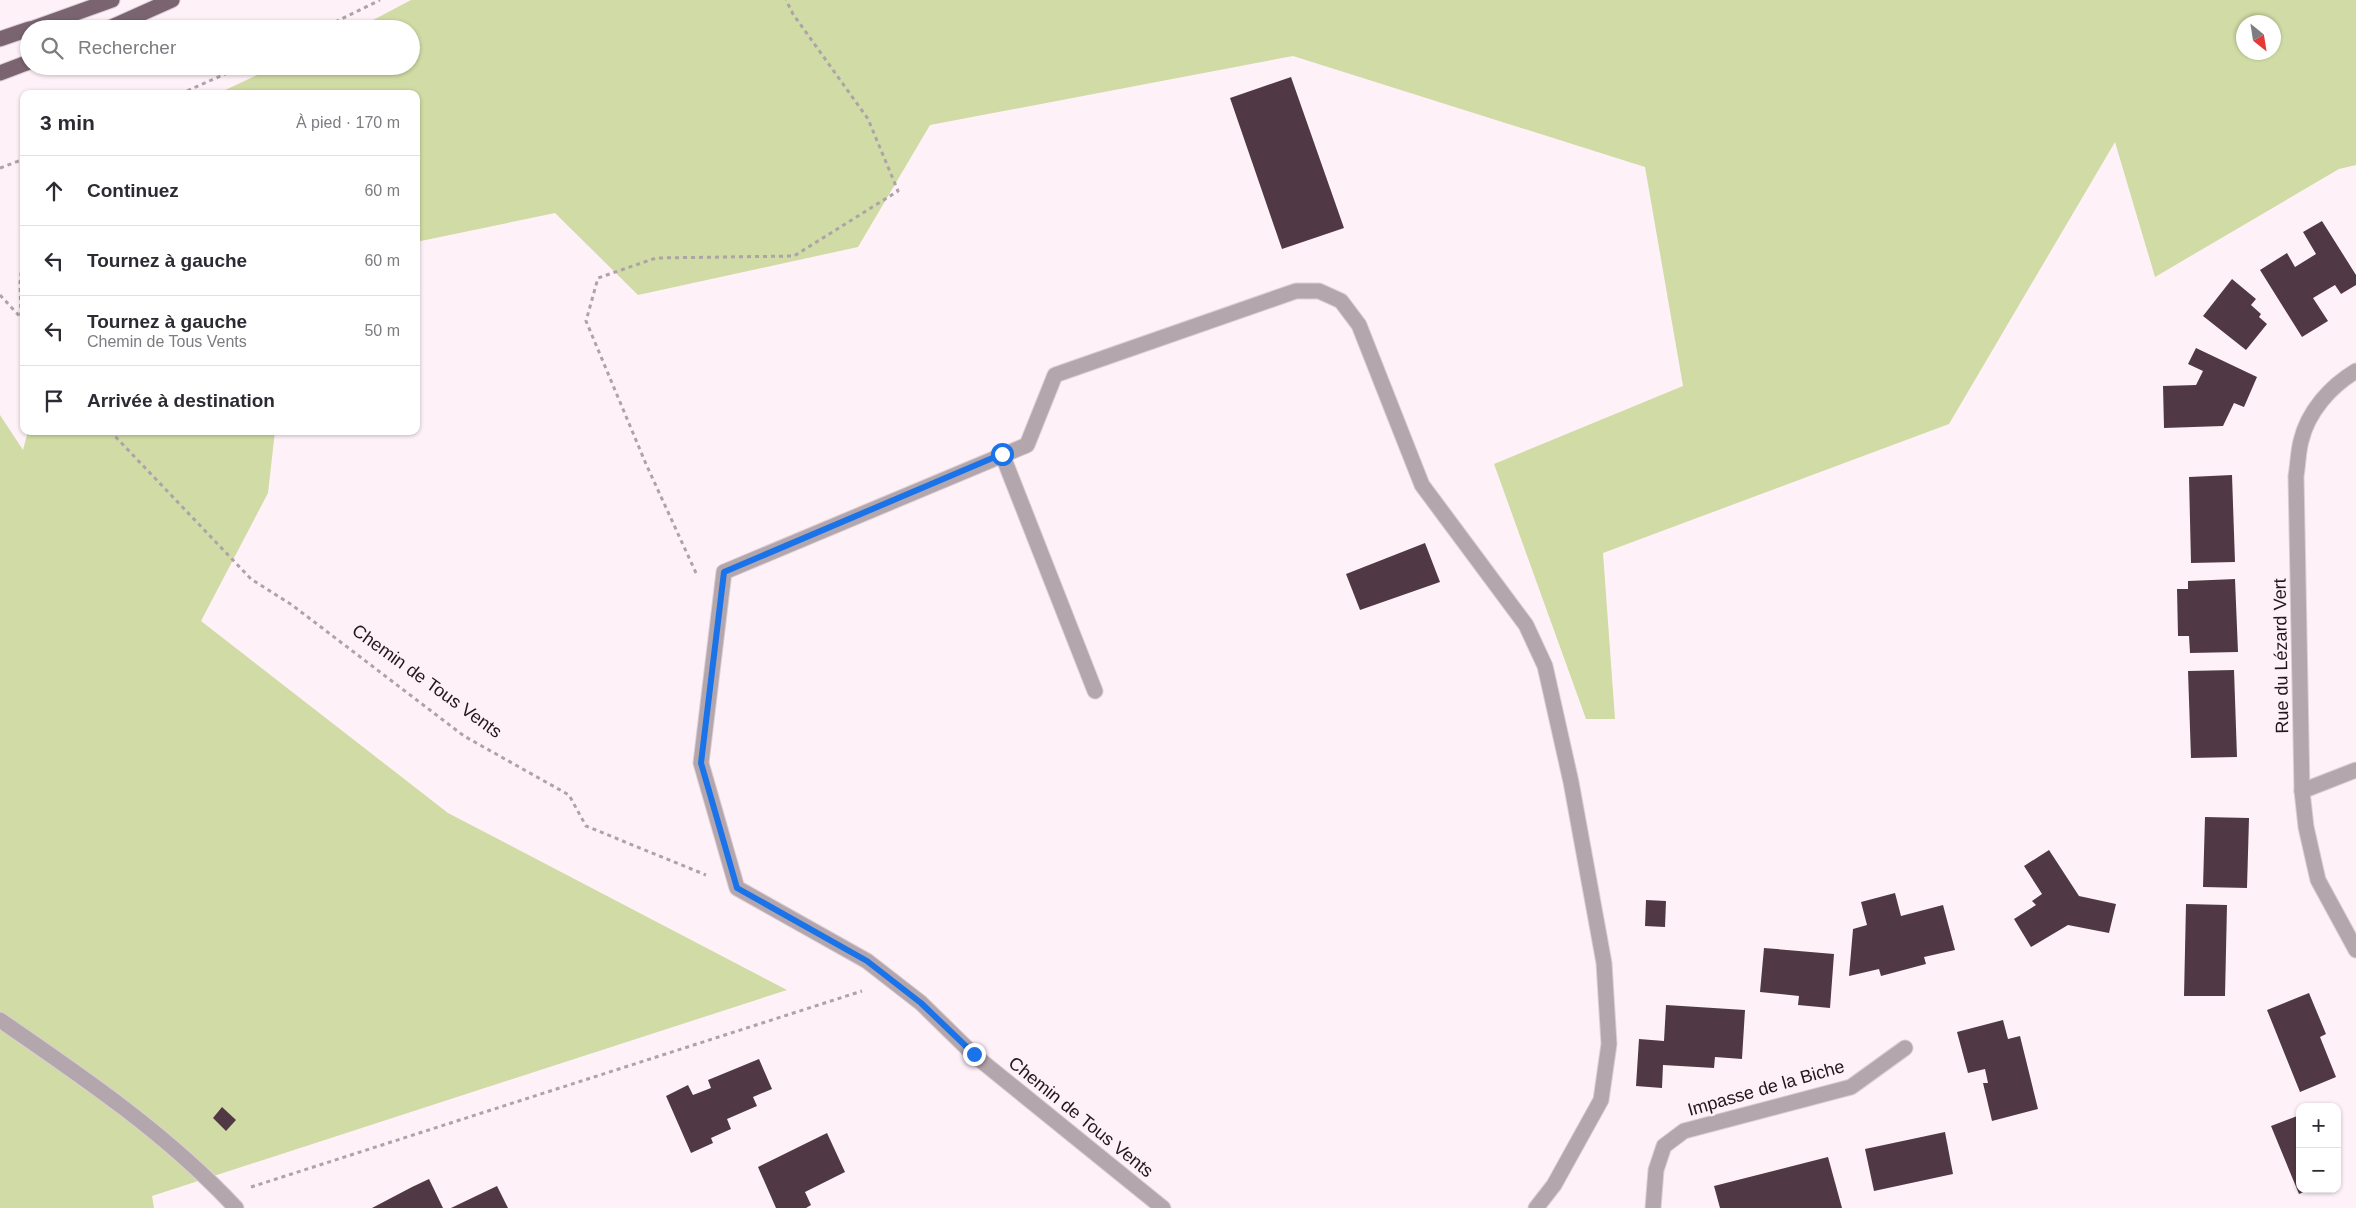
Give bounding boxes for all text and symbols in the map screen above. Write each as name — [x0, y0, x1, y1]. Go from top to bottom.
north arrow — [2236, 15, 2281, 60]
search box — [20, 20, 420, 75]
icon: search — [38, 34, 66, 62]
text: Rechercher — [78, 37, 176, 58]
text: 3 min — [40, 111, 95, 134]
text: À pied · 170 m — [296, 114, 400, 131]
icon: ahead — [40, 177, 68, 205]
text: Continuez — [87, 180, 179, 201]
text: 60 m — [364, 182, 400, 199]
icon: left — [40, 247, 68, 275]
text: Tournez à gauche — [87, 250, 247, 271]
text: 60 m — [364, 252, 400, 269]
text: Tournez à gauche — [87, 311, 247, 332]
icon: left — [40, 317, 68, 345]
text: 50 m — [364, 322, 400, 339]
text: Chemin de Tous Vents — [87, 333, 247, 350]
icon: arrive — [40, 387, 68, 415]
text: Arrivée à destination — [87, 390, 275, 411]
route start — [991, 443, 1014, 466]
street label: Rue du Lézard Vert — [2270, 578, 2292, 734]
street label: Chemin de Tous Vents — [348, 620, 506, 742]
route end — [963, 1043, 986, 1066]
street label: Chemin de Tous Vents — [1005, 1053, 1157, 1181]
street label: Impasse de la Biche — [1685, 1056, 1847, 1120]
map controls — [2296, 1103, 2341, 1193]
button: + — [2296, 1103, 2341, 1148]
button: − — [2296, 1148, 2341, 1193]

